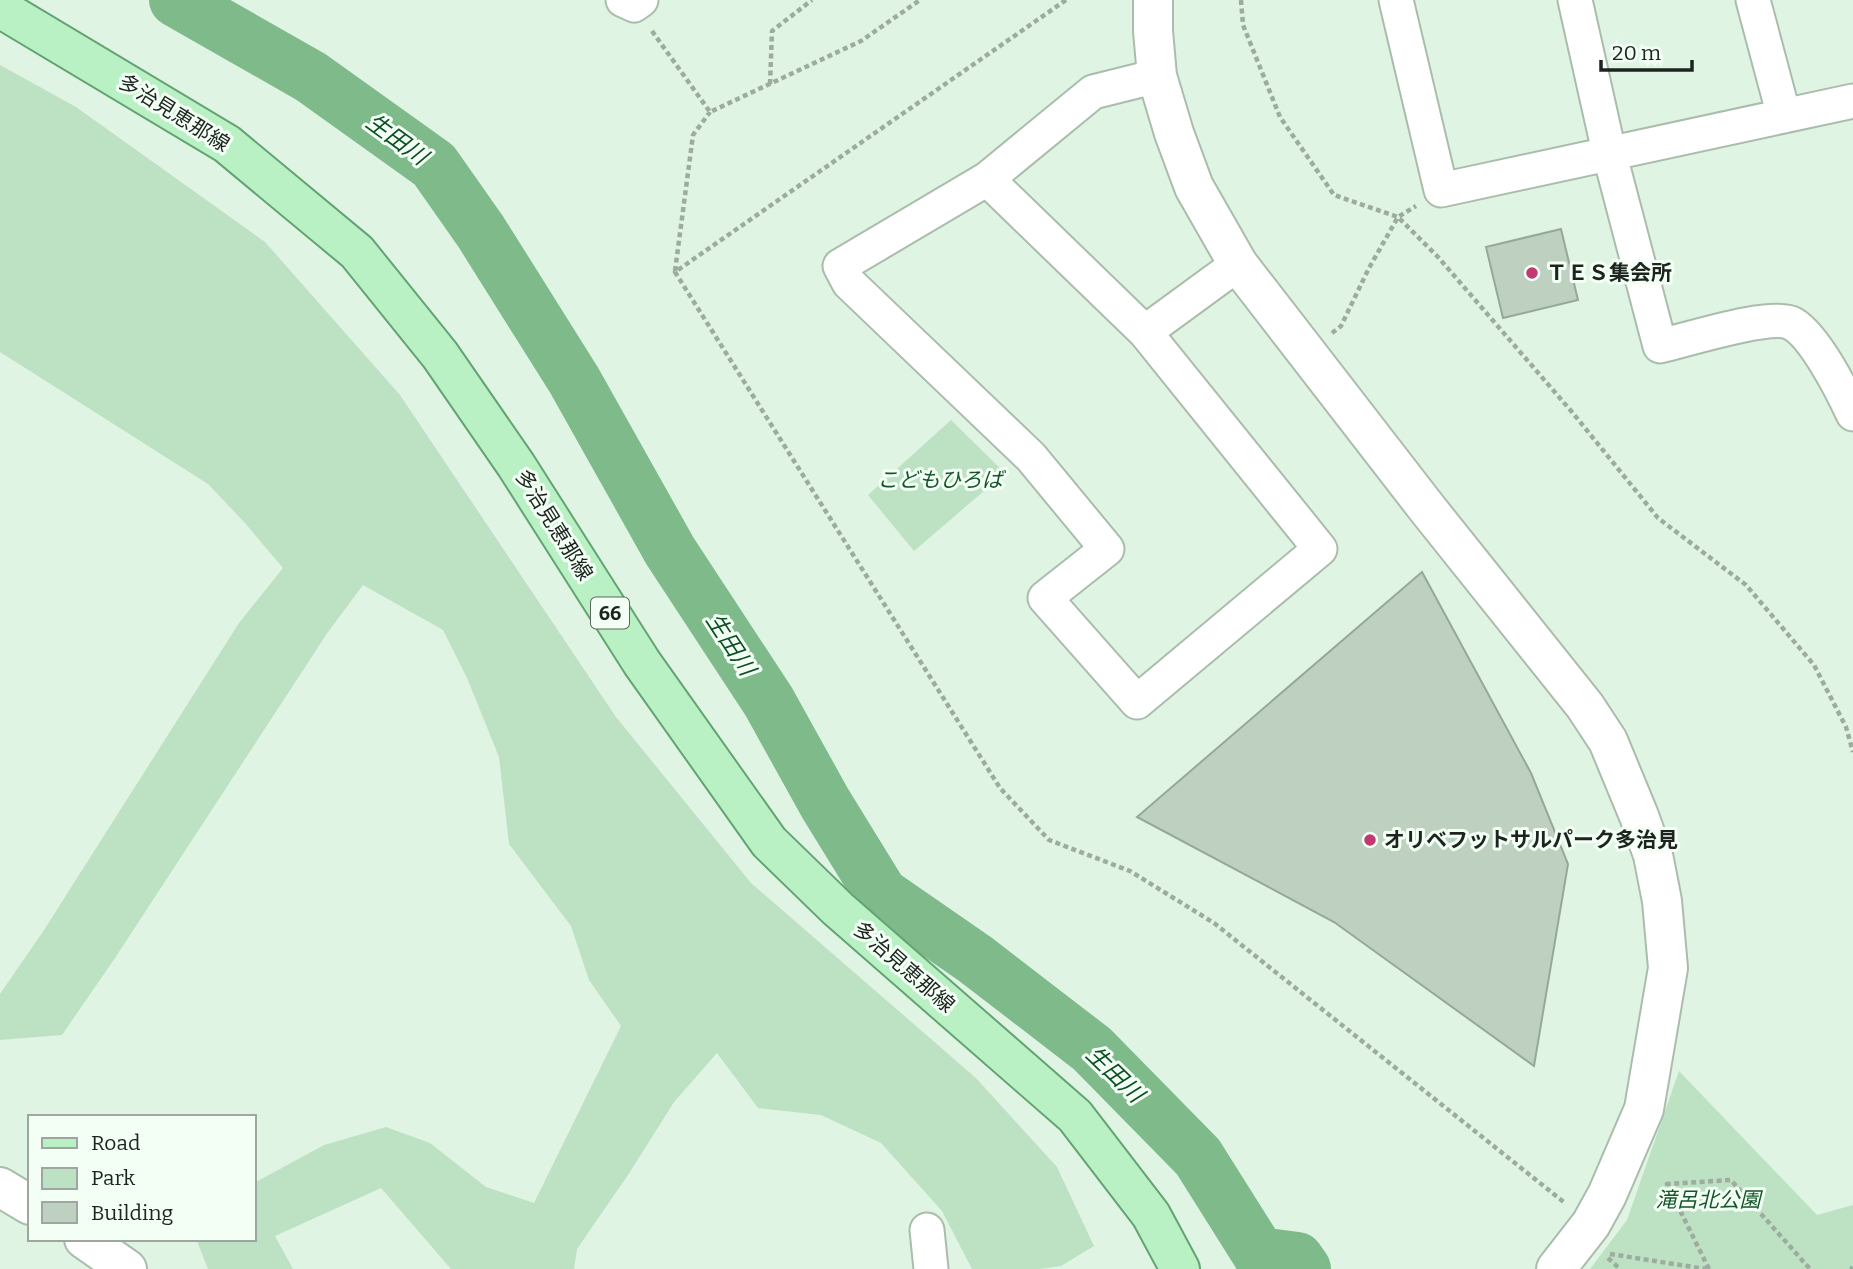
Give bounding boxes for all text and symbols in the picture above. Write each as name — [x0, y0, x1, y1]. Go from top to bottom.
scale bar — [1601, 28, 1692, 72]
text: 20 m — [1612, 40, 1661, 66]
street label: 多治見恵那線 — [114, 69, 234, 157]
water label: 生田川 — [361, 107, 436, 172]
place label: ＴＥＳ集会所 — [1546, 260, 1672, 286]
marker: ＴＥＳ集会所 — [1524, 265, 1540, 281]
street label: 多治見恵那線 — [510, 465, 598, 585]
park label: こどもひろば — [877, 467, 1006, 493]
road number: 66 — [591, 598, 629, 628]
water label: 生田川 — [700, 607, 763, 683]
place label: オリベフットサルパーク多治見 — [1384, 827, 1678, 853]
marker: オリベフットサルパーク多治見 — [1362, 832, 1378, 848]
street label: 多治見恵那線 — [848, 916, 960, 1018]
water label: 生田川 — [1080, 1040, 1152, 1110]
legend — [28, 1115, 256, 1241]
text: Road — [91, 1130, 140, 1156]
text: Park — [91, 1165, 135, 1191]
park label: 滝呂北公園 — [1656, 1187, 1763, 1213]
text: Building — [91, 1200, 174, 1226]

